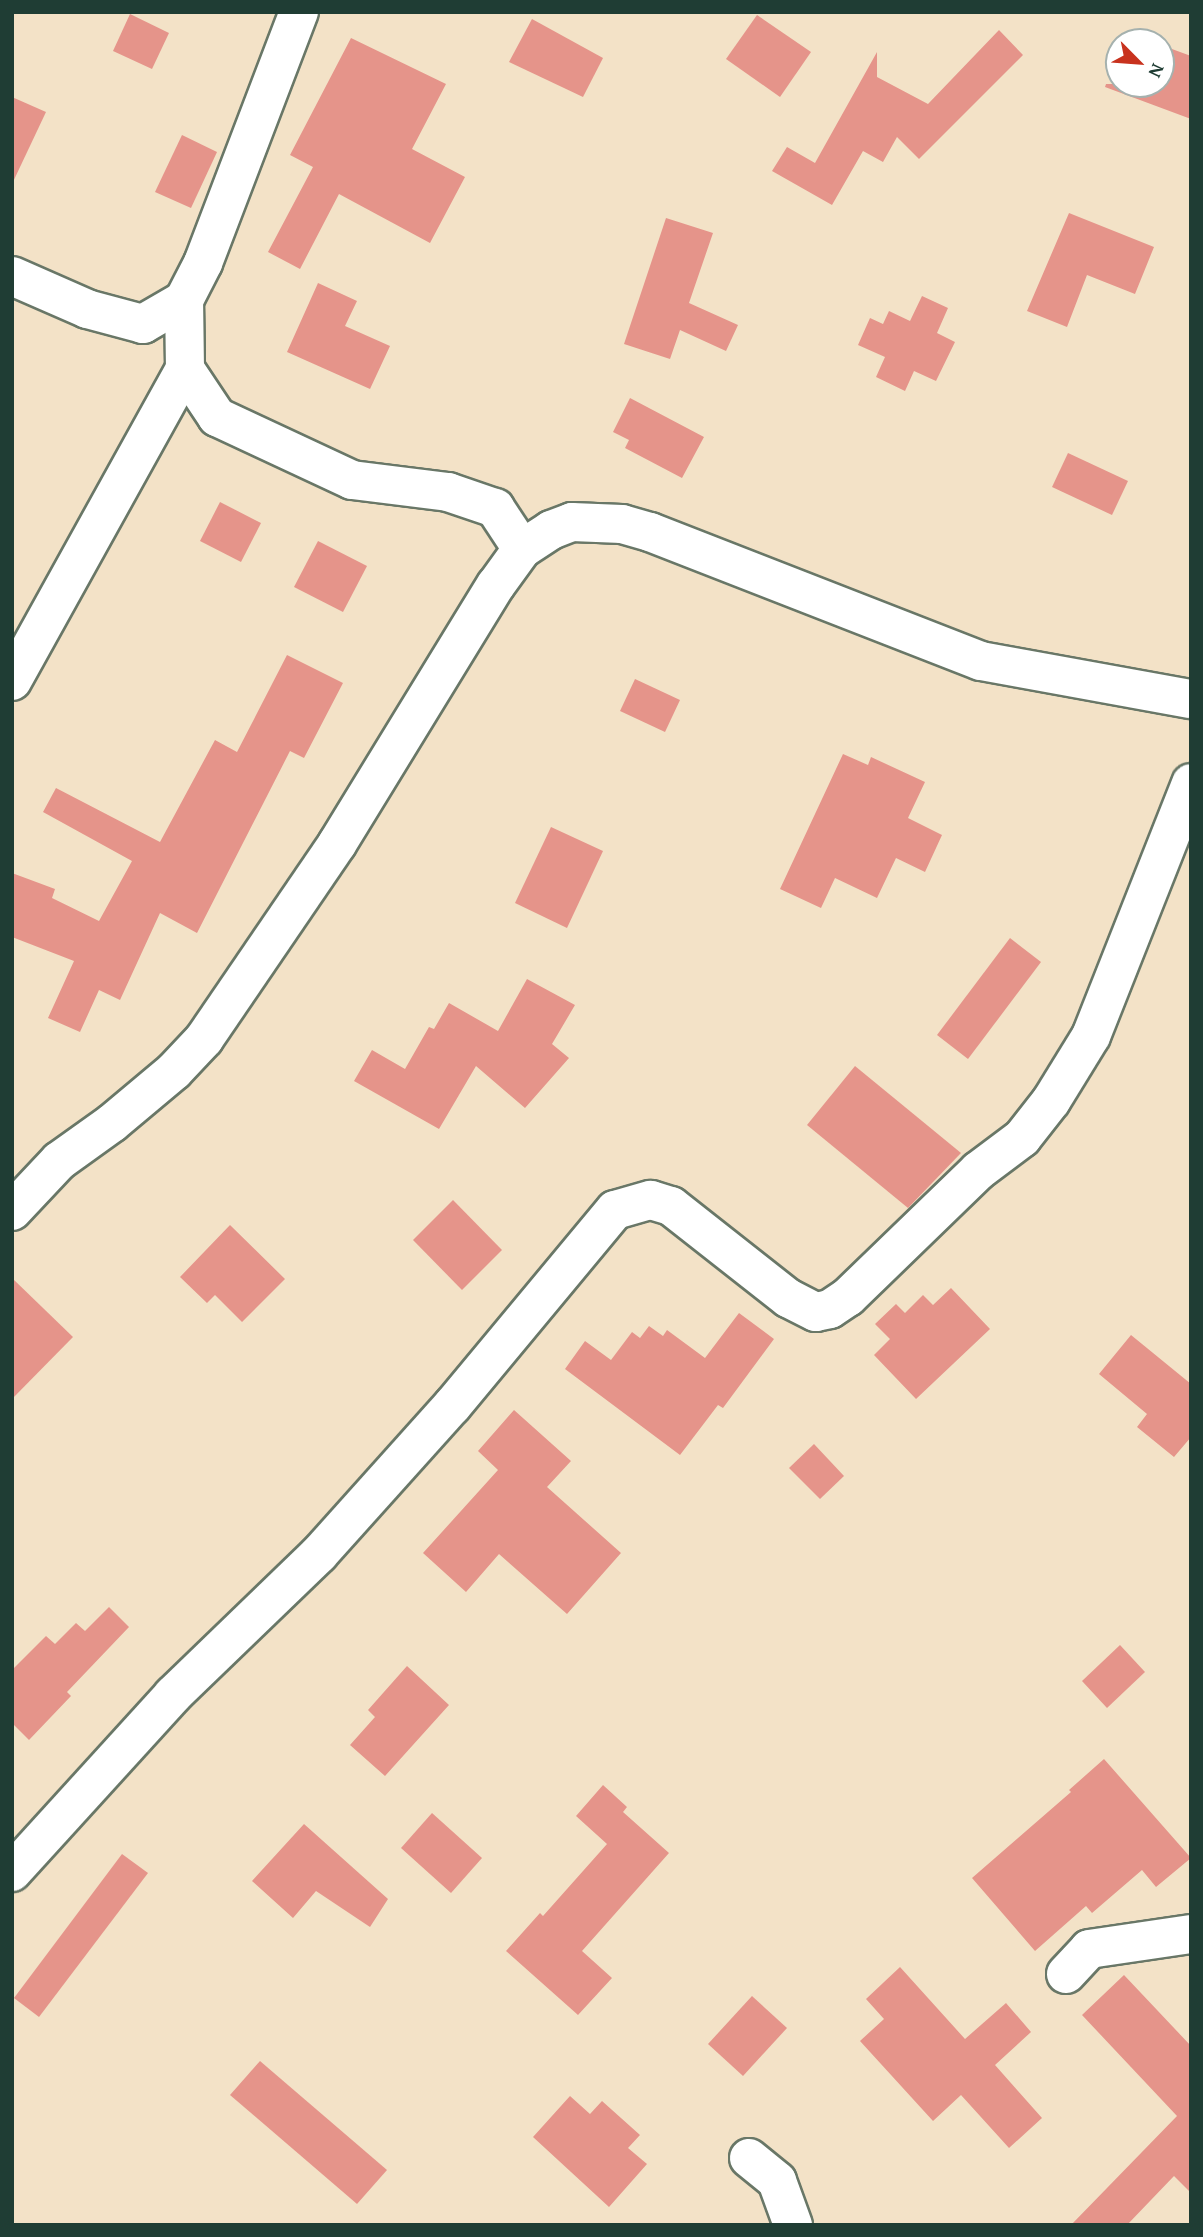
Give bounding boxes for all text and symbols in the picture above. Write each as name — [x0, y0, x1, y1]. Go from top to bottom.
north arrow — [1105, 28, 1175, 98]
text: N — [1142, 59, 1173, 83]

